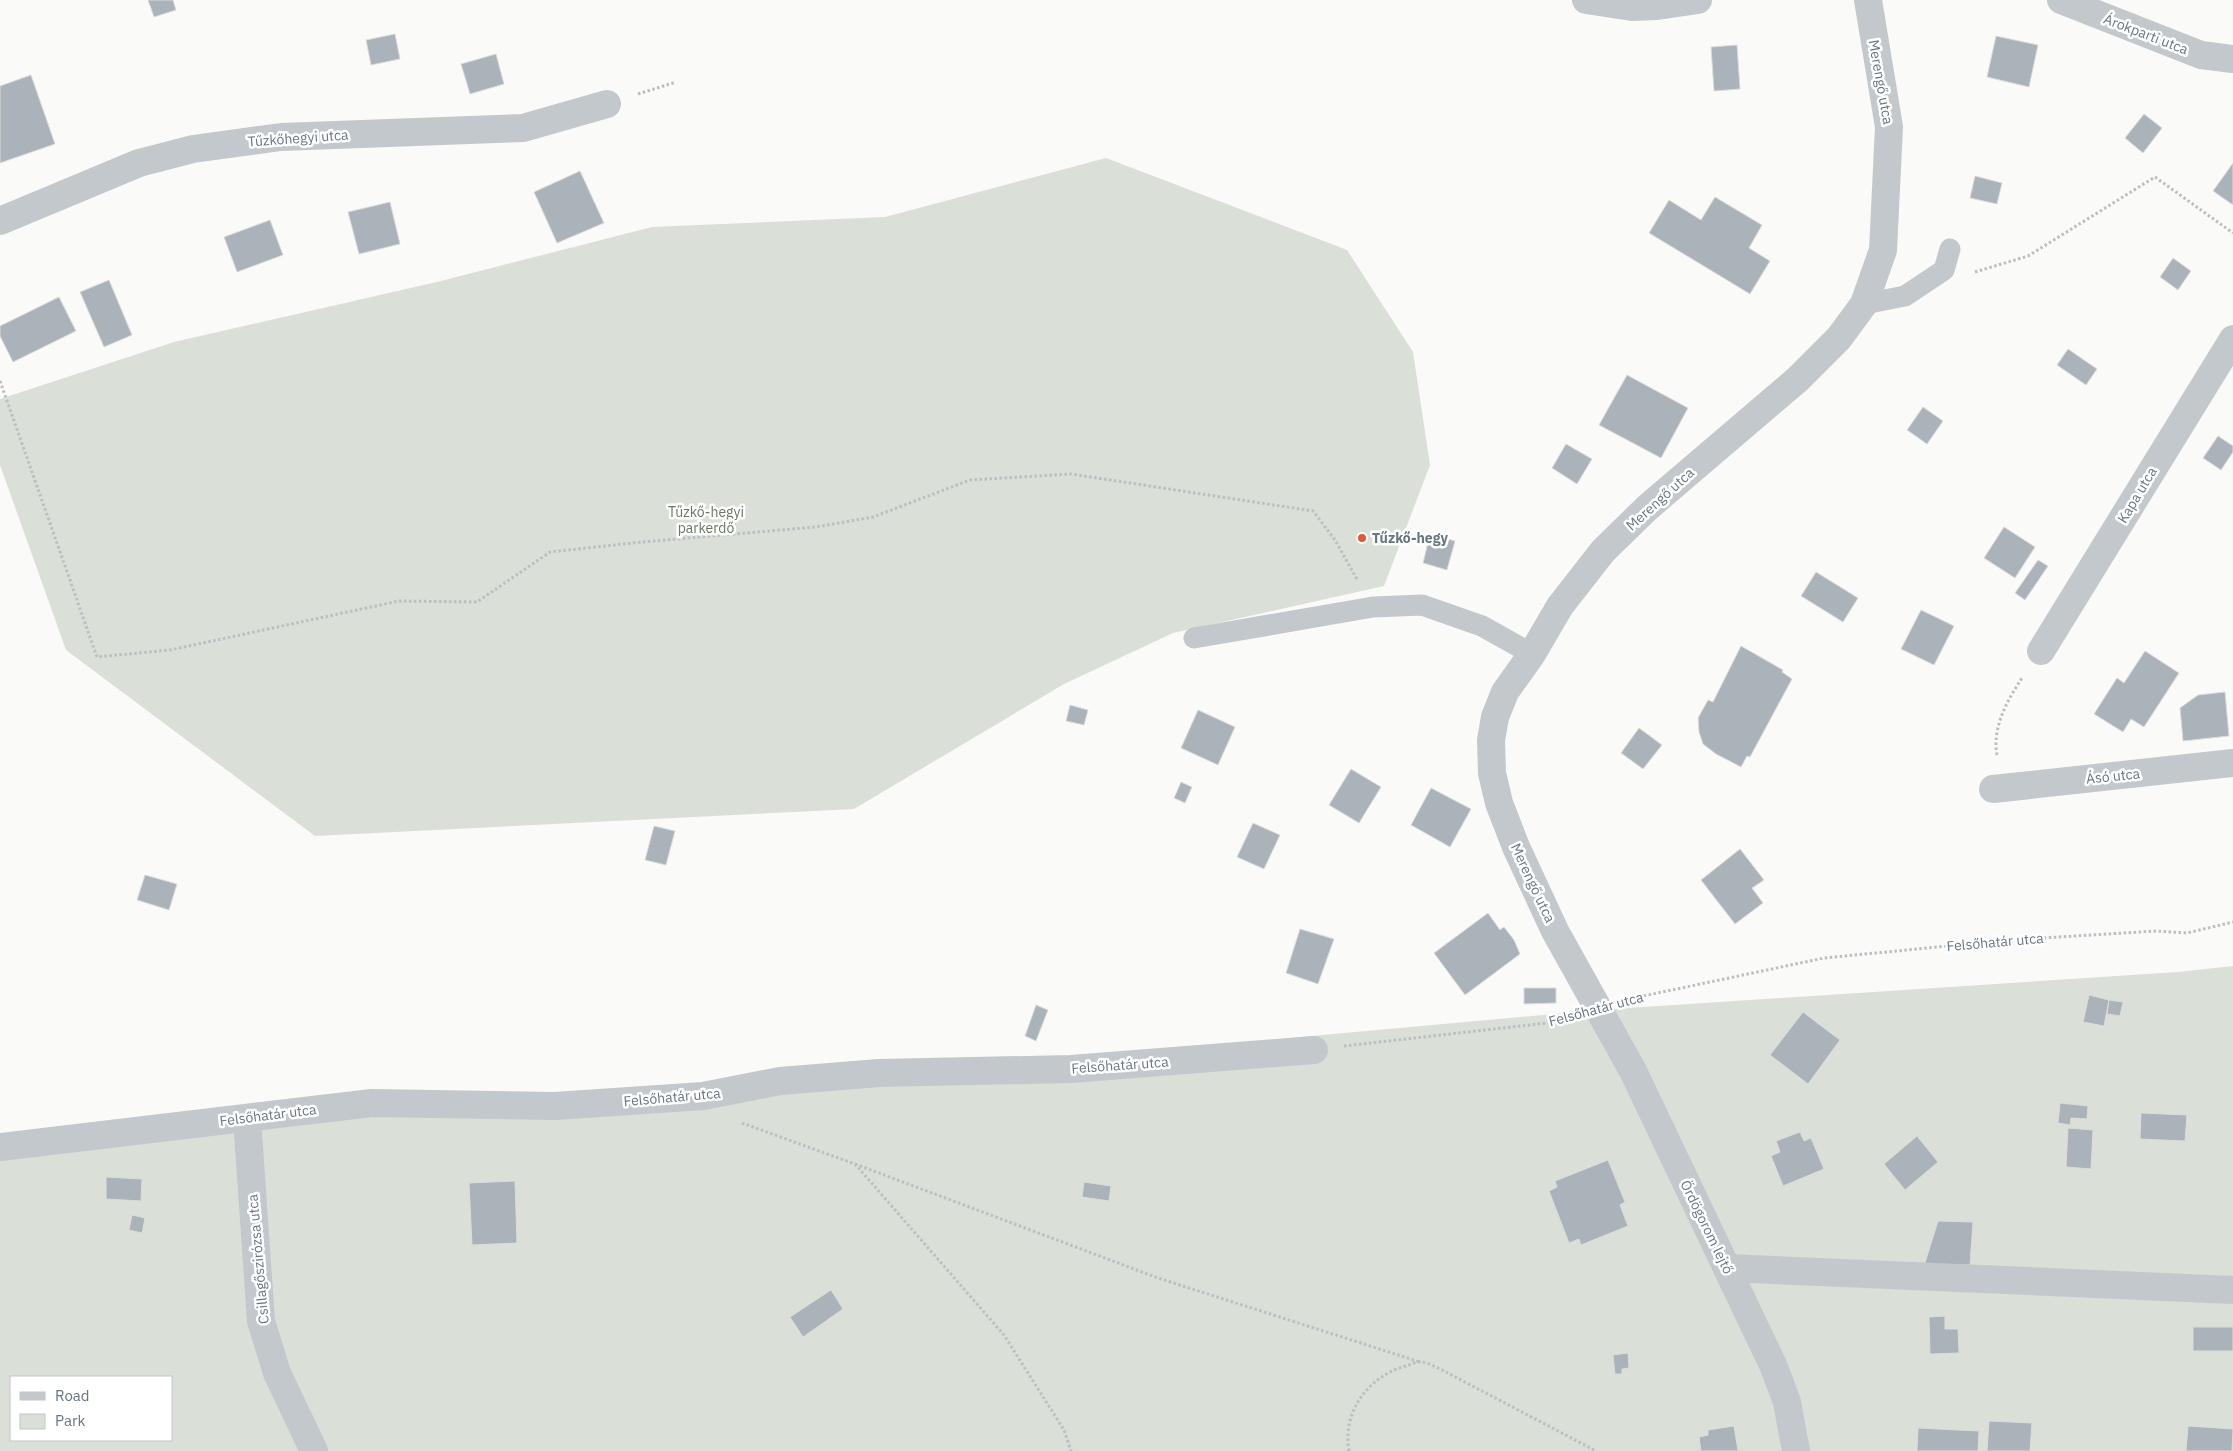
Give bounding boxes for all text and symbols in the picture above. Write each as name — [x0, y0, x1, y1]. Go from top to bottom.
street label: Árokparti utca — [2101, 9, 2192, 59]
street label: Merengő utca — [1865, 38, 1897, 126]
street label: Tűzkőhegyi utca — [247, 125, 349, 150]
street label: Merengő utca — [1622, 463, 1698, 534]
street label: Kapa utca — [2113, 463, 2161, 526]
park label: Tűzkő-hegyi parkerdő — [668, 503, 744, 537]
place label: Tűzkő-hegy — [1372, 529, 1449, 547]
marker: Tűzkő-hegy — [1356, 532, 1368, 544]
street label: Ásó utca — [2085, 763, 2141, 788]
street label: Merengő utca — [1507, 840, 1559, 926]
street label: Felsőhatár utca — [1946, 929, 2045, 955]
street label: Felsőhatár utca — [1547, 988, 1646, 1030]
street label: Felsőhatár utca — [1071, 1053, 1170, 1077]
street label: Felsőhatár utca — [623, 1084, 722, 1110]
street label: Felsőhatár utca — [219, 1100, 318, 1130]
street label: Ördögorom lejtő — [1677, 1177, 1738, 1277]
street label: Csillagőszirózsa utca — [243, 1193, 273, 1325]
legend — [10, 1376, 172, 1441]
text: Road — [55, 1386, 90, 1405]
text: Park — [55, 1411, 85, 1430]

